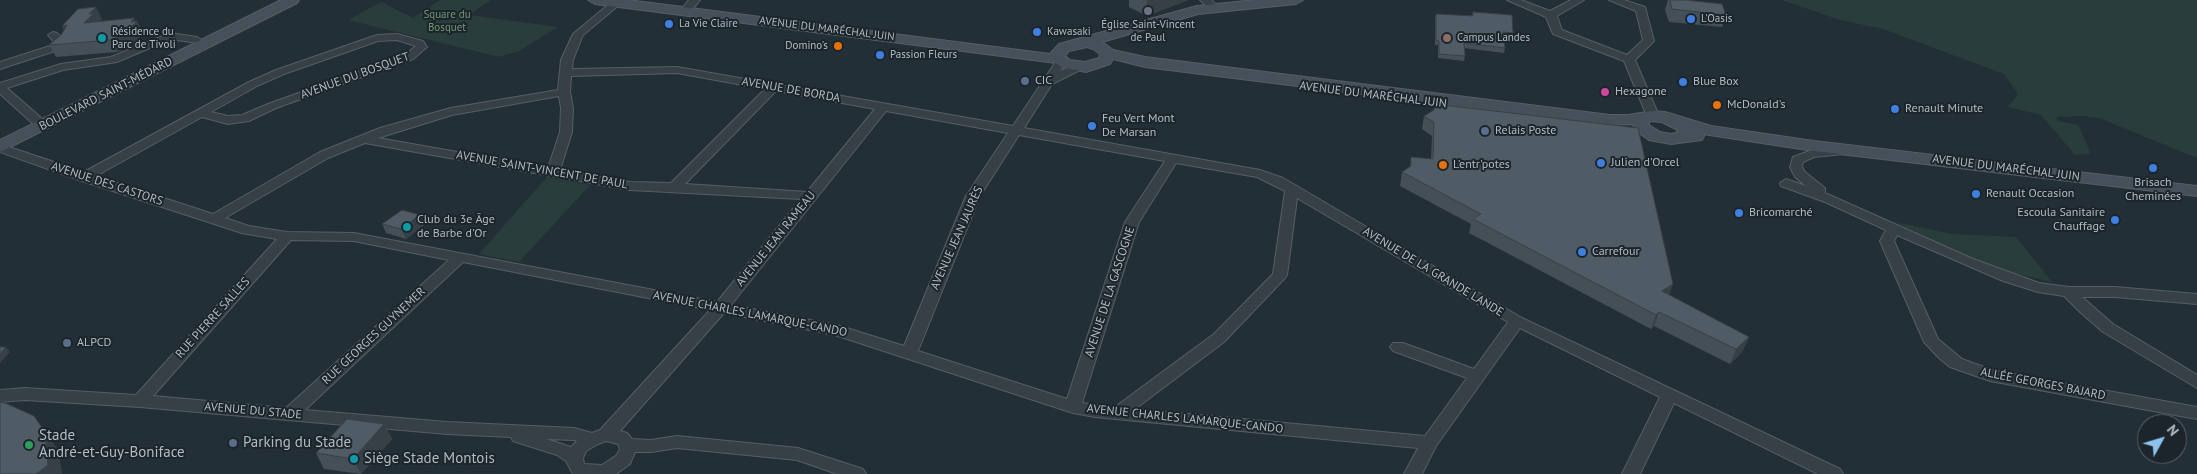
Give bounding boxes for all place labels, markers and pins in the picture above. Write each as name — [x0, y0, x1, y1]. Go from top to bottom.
marker: Église Saint-Vincent de Paul — [1142, 5, 1154, 17]
place label: L'Oasis — [1701, 12, 1732, 26]
marker: L'Oasis — [1685, 13, 1697, 25]
place label: La Vie Claire — [679, 17, 738, 31]
marker: La Vie Claire — [663, 18, 675, 30]
place label: Église Saint-Vincent de Paul — [1101, 18, 1195, 44]
place label: Résidence du Parc de Tivoli — [112, 25, 176, 51]
place label: Kawasaki — [1047, 25, 1091, 39]
marker: Kawasaki — [1031, 26, 1043, 38]
place label: Campus Landes — [1457, 31, 1530, 45]
marker: Résidence du Parc de Tivoli — [96, 32, 108, 44]
marker: Campus Landes — [1441, 32, 1453, 44]
place label: Domino's — [785, 39, 828, 53]
marker: Domino's — [832, 40, 844, 52]
place label: Passion Fleurs — [890, 48, 957, 62]
marker: Passion Fleurs — [874, 49, 886, 61]
place label: CIC — [1035, 74, 1052, 88]
marker: CIC — [1019, 75, 1031, 87]
place label: Blue Box — [1693, 75, 1739, 89]
marker: Blue Box — [1677, 76, 1689, 88]
place label: Hexagone — [1615, 85, 1667, 99]
marker: Hexagone — [1599, 86, 1611, 98]
place label: McDonald's — [1727, 98, 1786, 112]
marker: McDonald's — [1711, 99, 1723, 111]
place label: Renault Minute — [1905, 102, 1983, 116]
marker: Renault Minute — [1889, 103, 1901, 115]
place label: Feu Vert Mont De Marsan — [1102, 112, 1174, 140]
marker: Feu Vert Mont De Marsan — [1086, 120, 1098, 132]
place label: Relais Poste — [1495, 124, 1556, 138]
marker: Relais Poste — [1479, 125, 1491, 137]
place label: Julien d'Orcel — [1611, 156, 1679, 170]
marker: Julien d'Orcel — [1595, 157, 1607, 169]
place label: L'entr'potes — [1453, 158, 1510, 172]
marker: L'entr'potes — [1437, 159, 1449, 171]
marker: Brisach Cheminées — [2147, 162, 2159, 174]
place label: Brisach Cheminées — [2125, 176, 2181, 204]
place label: Renault Occasion — [1986, 187, 2074, 201]
marker: Renault Occasion — [1970, 188, 1982, 200]
place label: Bricomarché — [1749, 206, 1813, 220]
place label: Escoula Sanitaire Chauffage — [2017, 206, 2105, 234]
marker: Bricomarché — [1733, 207, 1745, 219]
place label: Club du 3e Âge de Barbe d'Or — [417, 213, 495, 241]
marker: Escoula Sanitaire Chauffage — [2109, 214, 2121, 226]
marker: Club du 3e Âge de Barbe d'Or — [401, 221, 413, 233]
place label: Carrefour — [1592, 245, 1640, 259]
marker: Carrefour — [1576, 246, 1588, 258]
place label: ALPCD — [77, 336, 111, 350]
marker: ALPCD — [61, 337, 73, 349]
place label: Stade André-et-Guy-Boniface — [39, 427, 185, 462]
place label: Parking du Stade — [243, 434, 351, 452]
marker: Parking du Stade — [227, 437, 239, 449]
marker: Stade André-et-Guy-Boniface — [23, 439, 35, 451]
place label: Siège Stade Montois — [364, 450, 495, 468]
marker: Siège Stade Montois — [348, 453, 360, 465]

